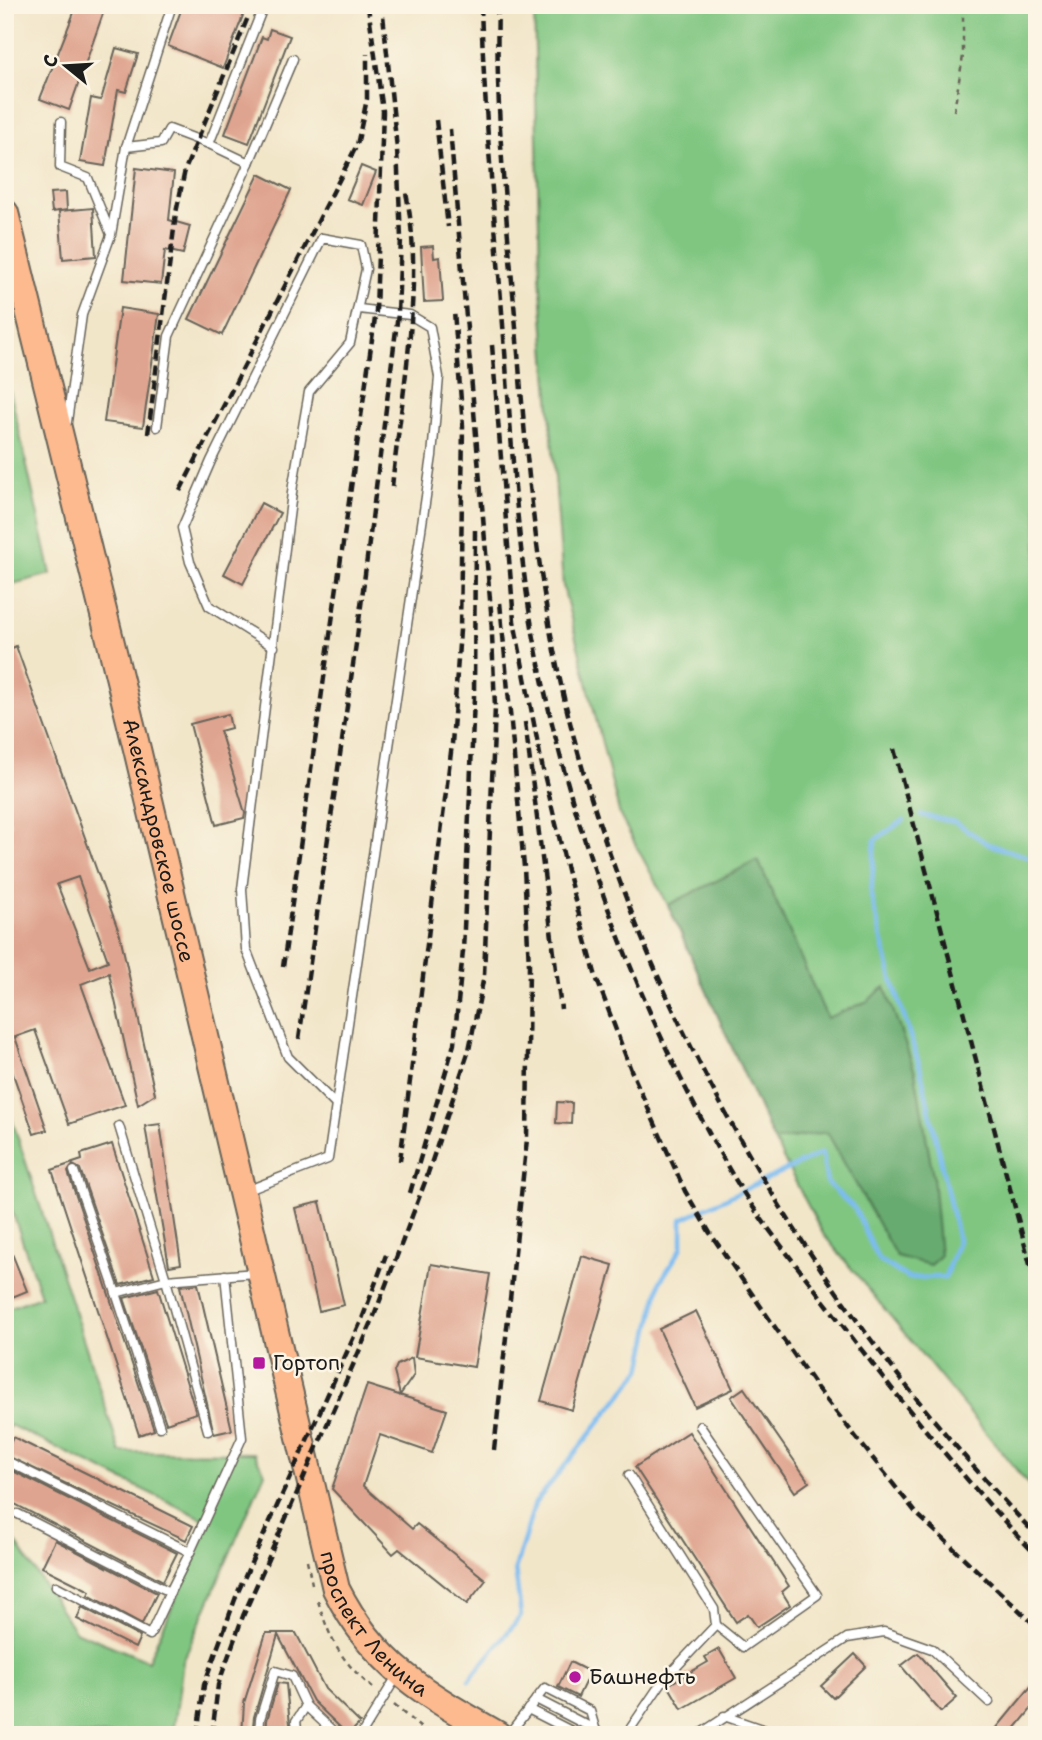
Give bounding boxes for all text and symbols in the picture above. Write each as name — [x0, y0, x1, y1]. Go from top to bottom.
north arrow — [32, 32, 102, 102]
text: С — [37, 51, 64, 70]
street label: Александровское шоссе — [116, 716, 201, 965]
place label: Гортоп — [273, 1349, 340, 1377]
marker: Гортоп — [251, 1355, 267, 1371]
street label: проспект Ленина — [313, 1548, 434, 1703]
place label: Башнефть — [589, 1663, 696, 1691]
marker: Башнефть — [567, 1669, 583, 1685]

